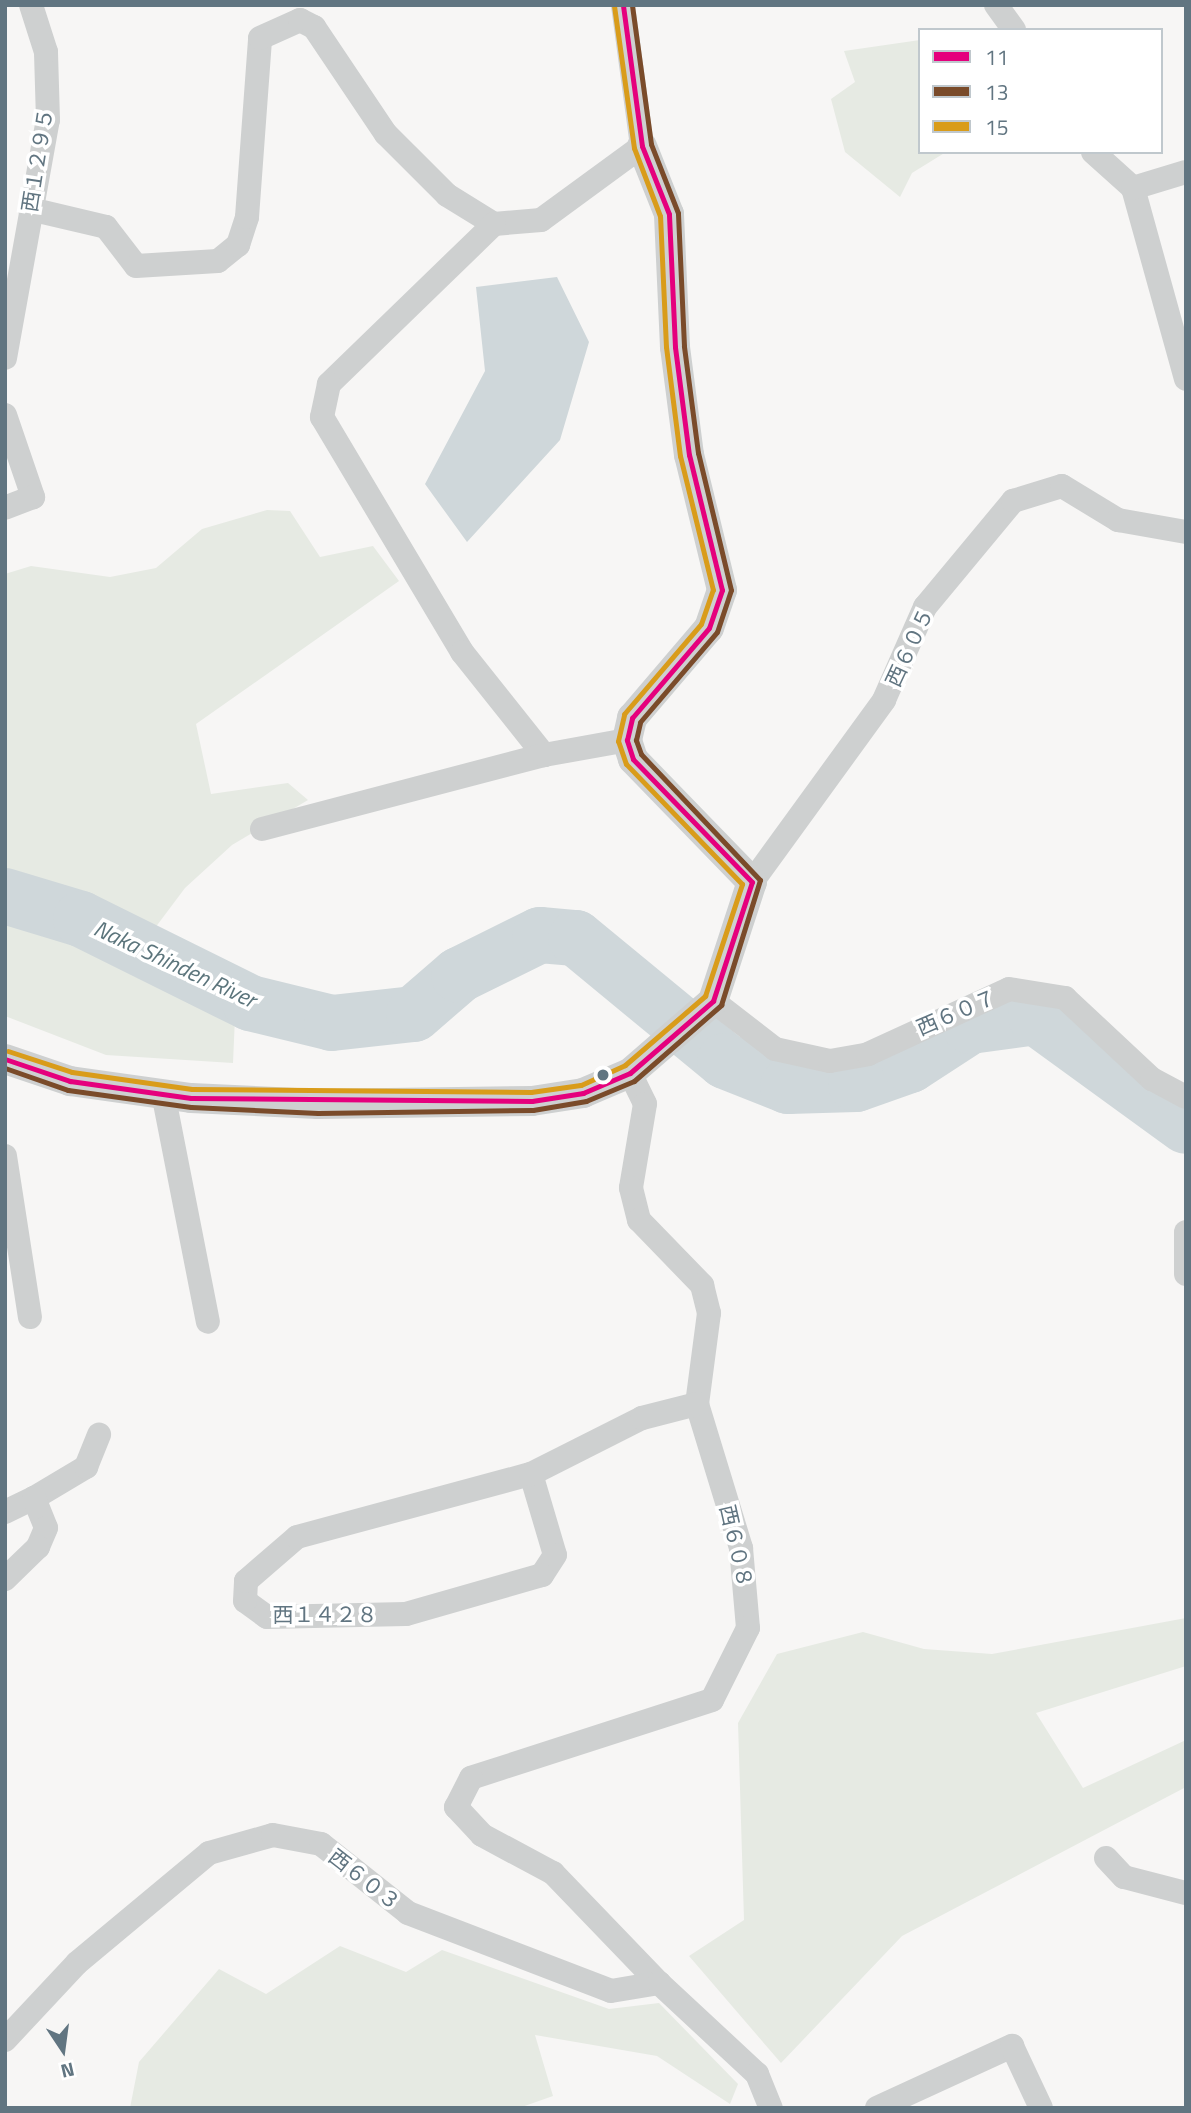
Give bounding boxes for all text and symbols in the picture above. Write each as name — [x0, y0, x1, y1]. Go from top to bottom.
legend — [918, 28, 1163, 154]
text: 11 — [985, 41, 1009, 73]
text: 13 — [985, 76, 1009, 108]
street label: 西１２９５ — [16, 106, 58, 214]
text: 15 — [985, 111, 1009, 143]
street label: 西６０５ — [880, 604, 938, 690]
water label: Naka Shinden River — [89, 914, 261, 1014]
street label: 西６０７ — [912, 984, 1000, 1040]
unlabelled marker — [596, 1068, 610, 1082]
street label: 西６０８ — [715, 1502, 759, 1590]
street label: 西１４２８ — [273, 1601, 377, 1627]
street label: 西６０３ — [324, 1843, 406, 1915]
north arrow — [28, 2015, 98, 2085]
text: N — [58, 2055, 78, 2087]

